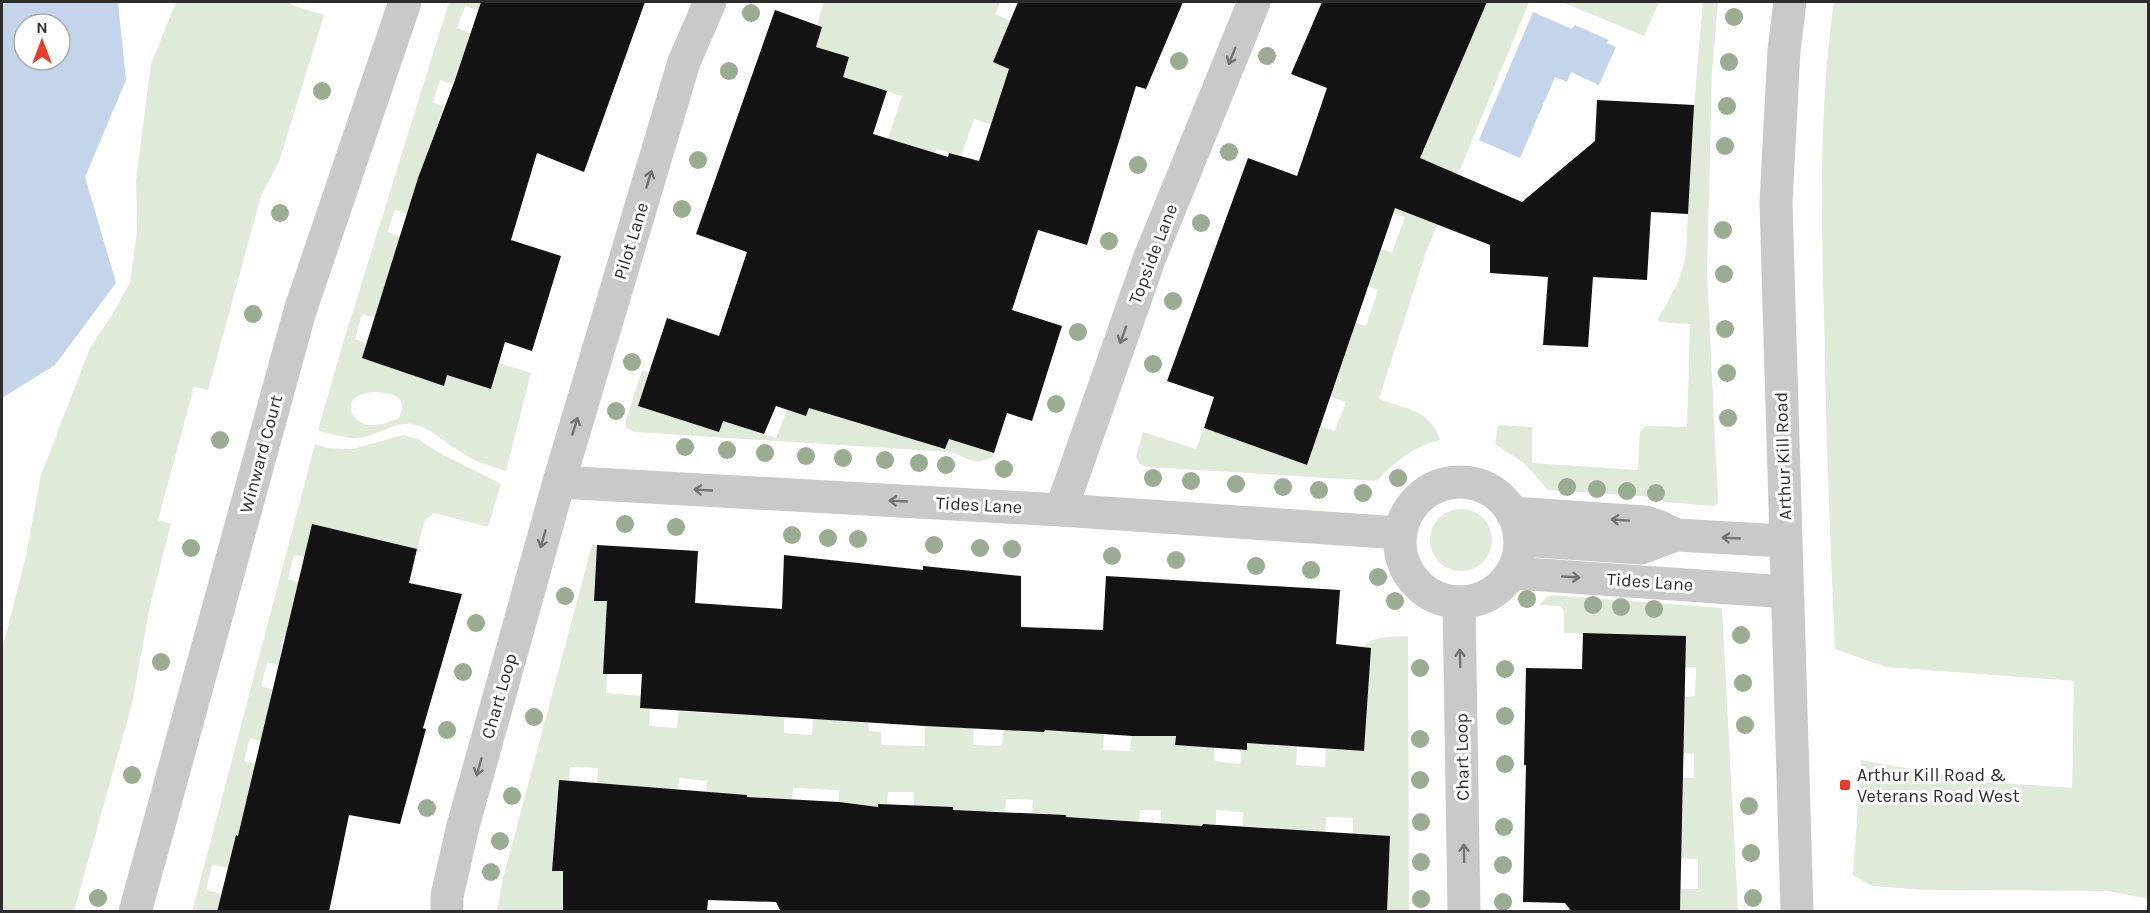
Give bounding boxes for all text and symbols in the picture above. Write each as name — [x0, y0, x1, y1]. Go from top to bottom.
north arrow — [12, 12, 72, 72]
text: N — [36, 18, 48, 37]
one-way arrow — [1226, 46, 1237, 64]
one-way arrow — [644, 170, 655, 189]
street label: Pilot Lane — [609, 200, 653, 282]
street label: Topside Lane — [1124, 201, 1182, 307]
one-way arrow — [1116, 325, 1127, 344]
street label: Winward Court — [235, 392, 287, 516]
street label: Arthur Kill Road — [1770, 392, 1796, 520]
one-way arrow — [570, 417, 581, 436]
one-way arrow — [694, 485, 714, 496]
street label: Tides Lane — [935, 492, 1023, 518]
one-way arrow — [888, 495, 908, 506]
one-way arrow — [1611, 515, 1631, 526]
one-way arrow — [537, 529, 548, 548]
one-way arrow — [1721, 533, 1741, 544]
street label: Tides Lane — [1606, 568, 1694, 596]
one-way arrow — [1560, 572, 1580, 583]
one-way arrow — [1455, 649, 1466, 669]
street label: Chart Loop — [476, 651, 522, 741]
street label: Chart Loop — [1450, 713, 1474, 801]
one-way arrow — [473, 757, 484, 776]
place label: Arthur Kill Road & Veterans Road West — [1857, 764, 2020, 807]
marker: Arthur Kill Road & Veterans Road West — [1838, 778, 1852, 792]
one-way arrow — [1459, 844, 1470, 864]

